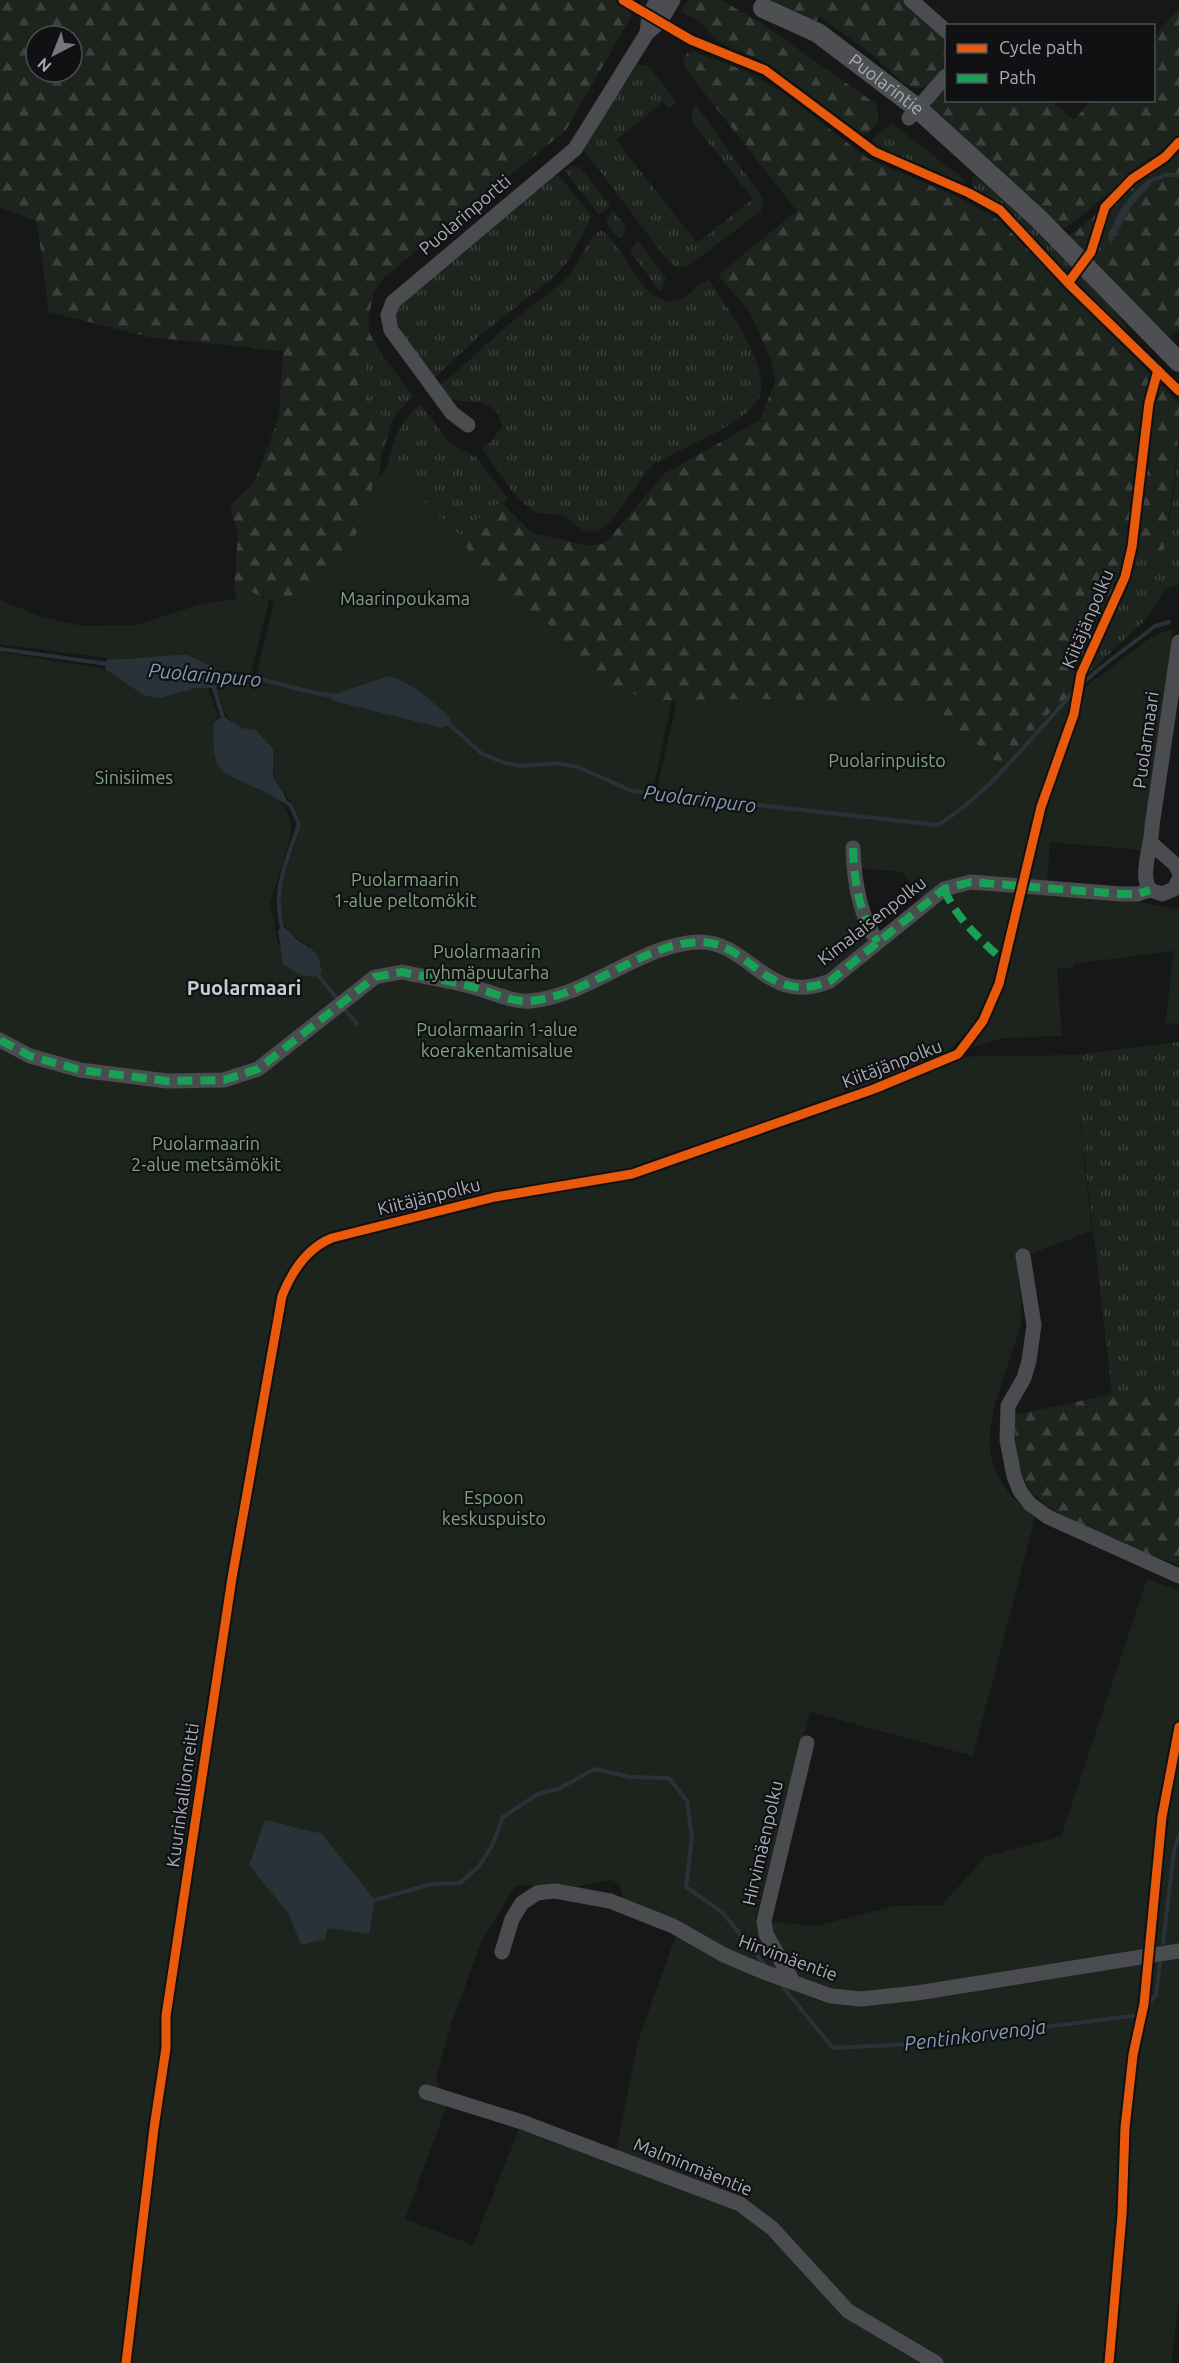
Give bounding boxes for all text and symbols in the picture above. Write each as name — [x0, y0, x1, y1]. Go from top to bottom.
north arrow — [24, 24, 84, 84]
legend — [945, 24, 1155, 102]
text: Cycle path — [999, 37, 1083, 57]
street label: Puolarintie — [846, 49, 929, 118]
text: N — [34, 54, 54, 76]
text: Path — [999, 67, 1036, 87]
street label: Puolarinportti — [414, 170, 514, 258]
street label: Kiitäjänpolku — [1057, 566, 1117, 671]
park label: Maarinpoukama — [340, 588, 470, 608]
water label: Puolarinpuro — [148, 658, 263, 691]
street label: Puolarmaari — [1128, 690, 1162, 790]
park label: Puolarinpuisto — [828, 750, 946, 770]
park label: Sinisiimes — [95, 767, 173, 787]
water label: Puolarinpuro — [642, 780, 758, 817]
park label: Puolarmaarin 1-alue peltomökit — [333, 869, 477, 910]
street label: Kimalaisenpolku — [813, 872, 930, 969]
park label: Puolarmaarin ryhmäpuutarha — [425, 941, 549, 982]
district label: Puolarmaari — [187, 976, 301, 999]
park label: Puolarmaarin 1-alue koerakentamisalue — [416, 1019, 578, 1060]
street label: Kiitäjänpolku — [839, 1035, 944, 1091]
park label: Puolarmaarin 2-alue metsämökit — [131, 1133, 281, 1174]
street label: Kiitäjänpolku — [375, 1174, 482, 1218]
park label: Espoon keskuspuisto — [442, 1487, 546, 1528]
street label: Kuurinkallionreitti — [162, 1721, 202, 1868]
street label: Hirvimäenpolku — [738, 1778, 786, 1907]
street label: Hirvimäentie — [736, 1930, 840, 1984]
water label: Pentinkorvenoja — [903, 2014, 1047, 2055]
street label: Malminmäentie — [631, 2133, 756, 2199]

